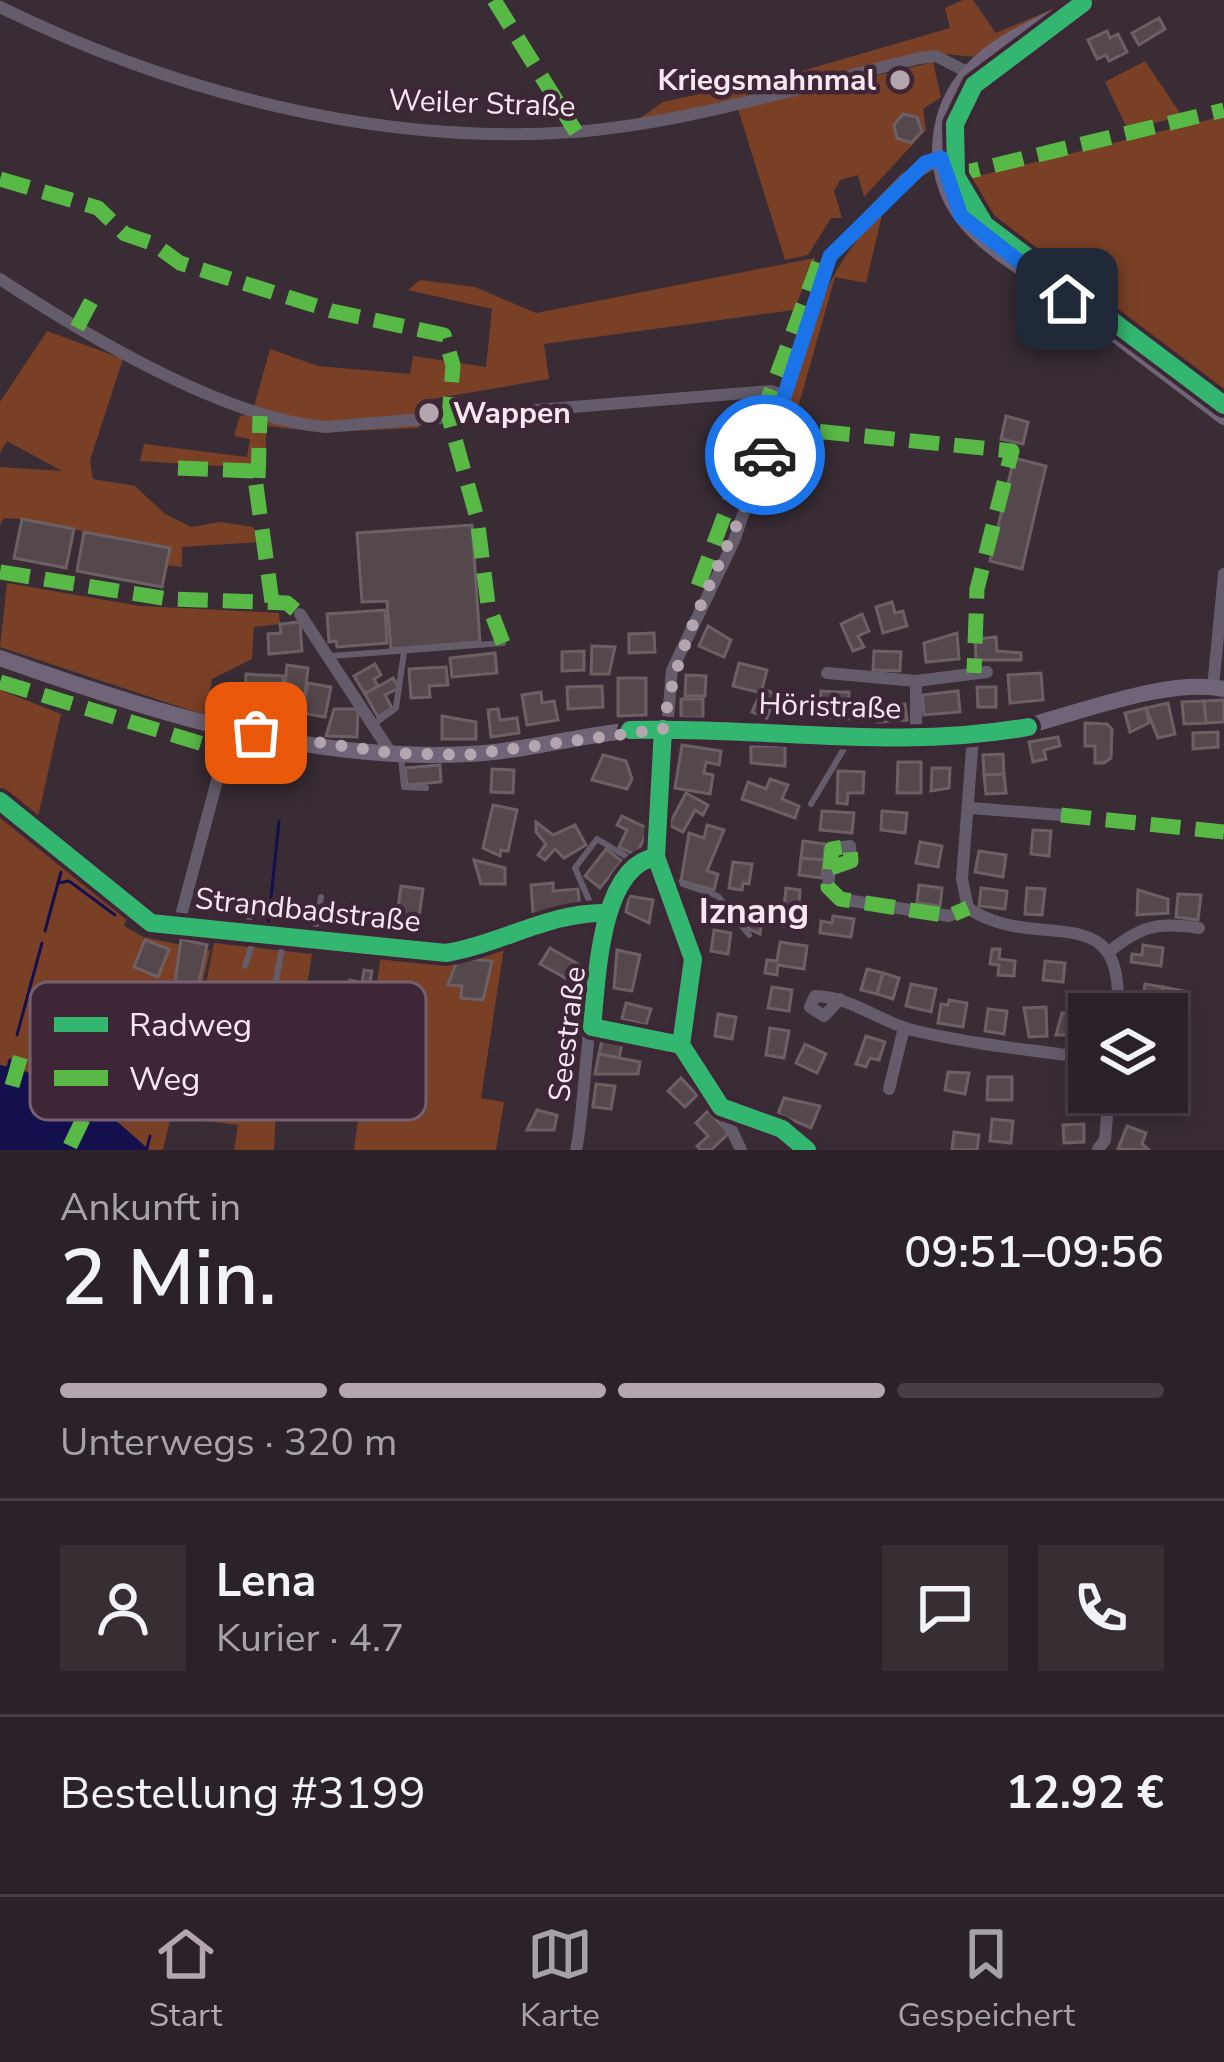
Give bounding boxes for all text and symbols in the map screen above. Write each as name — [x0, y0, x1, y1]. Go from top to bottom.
place label: Kriegsmahnmal — [658, 60, 876, 101]
marker: Kriegsmahnmal — [887, 67, 913, 93]
street label: Weiler Straße — [388, 80, 576, 127]
pin — [1016, 248, 1118, 350]
icon: home — [1034, 266, 1100, 332]
place label: Wappen — [453, 393, 571, 434]
courier — [705, 395, 825, 515]
marker: Wappen — [416, 400, 442, 426]
icon: car — [732, 422, 798, 488]
pin — [205, 682, 307, 784]
street label: Höristraße — [758, 684, 902, 729]
icon: bag — [223, 700, 289, 766]
street label: Strandbadstraße — [193, 878, 423, 943]
district label: Iznang — [699, 887, 809, 936]
street label: Seestraße — [539, 964, 596, 1104]
legend — [30, 982, 426, 1120]
map controls — [1068, 993, 1188, 1113]
button: layers — [1068, 993, 1188, 1113]
text: Radweg — [129, 1003, 252, 1048]
text: Weg — [129, 1057, 200, 1102]
text: Ankunft in — [60, 1181, 241, 1234]
text: 09:51–09:56 — [904, 1222, 1164, 1283]
text: 2 Min. — [60, 1225, 277, 1332]
text: Unterwegs · 320 m — [60, 1416, 397, 1469]
button: person — [60, 1545, 186, 1671]
button: chat — [882, 1545, 1008, 1671]
button: phone — [1038, 1545, 1164, 1671]
text: Lena — [216, 1551, 316, 1612]
text: Kurier · 4.7 — [216, 1612, 404, 1665]
text: Bestellung #3199 — [60, 1763, 426, 1824]
text: 12.92 € — [1006, 1763, 1164, 1824]
tab: Start — [149, 1921, 222, 2038]
tab: Karte — [520, 1921, 600, 2038]
tab: Gespeichert — [897, 1921, 1075, 2038]

